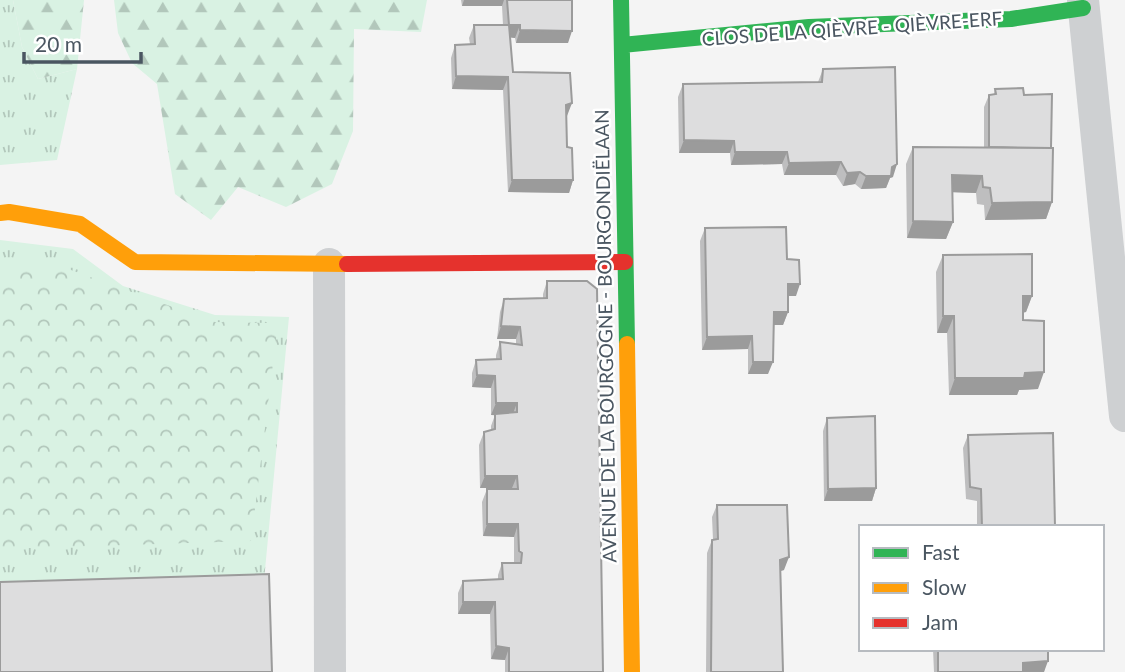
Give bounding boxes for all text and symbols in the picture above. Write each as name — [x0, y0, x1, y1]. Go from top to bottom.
street label: CLOS DE LA QIÈVRE - QIÈVRE-ERF — [701, 6, 1003, 50]
scale bar — [24, 21, 142, 65]
text: 20 m — [35, 31, 82, 56]
street label: AVENUE DE LA BOURGOGNE - BOURGONDIËLAAN — [590, 109, 620, 563]
legend — [859, 525, 1104, 651]
text: Fast — [922, 539, 960, 564]
text: Slow — [922, 574, 967, 599]
text: Jam — [922, 609, 958, 634]

